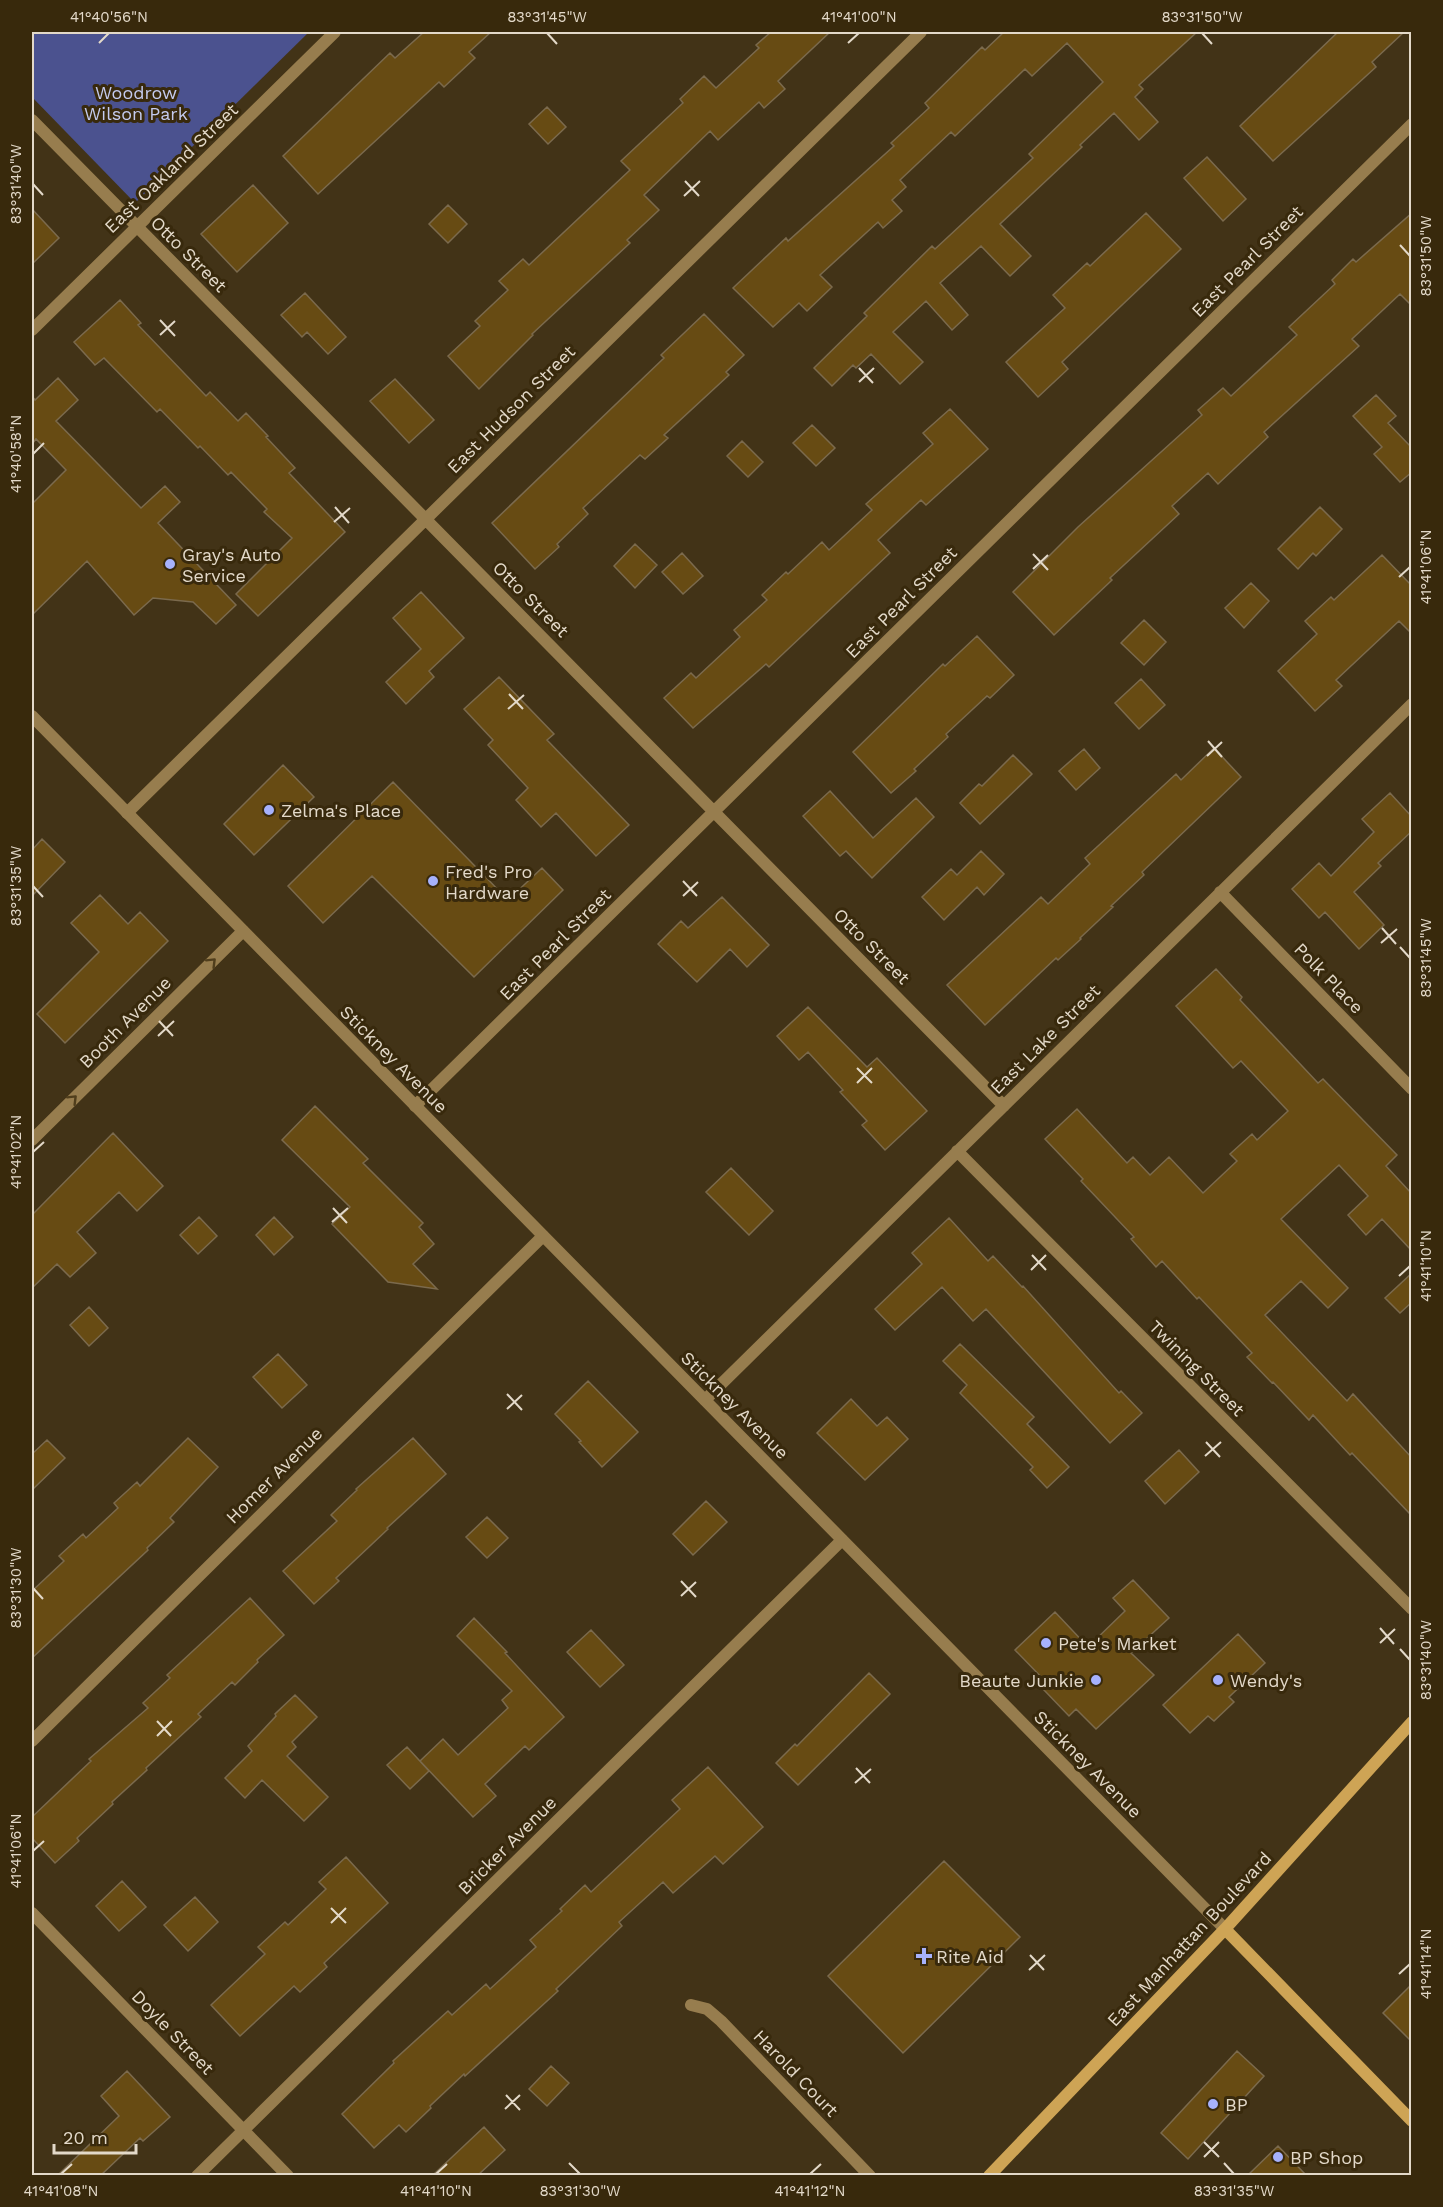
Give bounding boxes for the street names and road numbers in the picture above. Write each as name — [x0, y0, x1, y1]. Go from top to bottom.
street label: East Oakland Street — [100, 99, 242, 237]
street label: East Pearl Street — [1187, 201, 1307, 321]
street label: Otto Street — [147, 212, 232, 297]
street label: East Hudson Street — [443, 340, 580, 477]
street label: East Pearl Street — [841, 542, 961, 662]
street label: Otto Street — [489, 557, 574, 642]
street label: East Pearl Street — [495, 884, 615, 1004]
street label: Otto Street — [830, 904, 915, 989]
street label: Polk Place — [1290, 938, 1368, 1018]
street label: Booth Avenue — [75, 972, 175, 1072]
street label: East Lake Street — [986, 980, 1104, 1098]
street label: Stickney Avenue — [336, 1001, 452, 1117]
street label: Twining Street — [1145, 1316, 1249, 1420]
street label: Stickney Avenue — [677, 1347, 793, 1463]
street label: Homer Avenue — [222, 1423, 326, 1527]
street label: Stickney Avenue — [1030, 1706, 1146, 1822]
street label: Bricker Avenue — [454, 1792, 560, 1898]
street label: East Manhattan Boulevard — [1103, 1847, 1275, 2031]
street label: Doyle Street — [128, 1985, 219, 2079]
street label: Harold Court — [749, 2025, 843, 2121]

